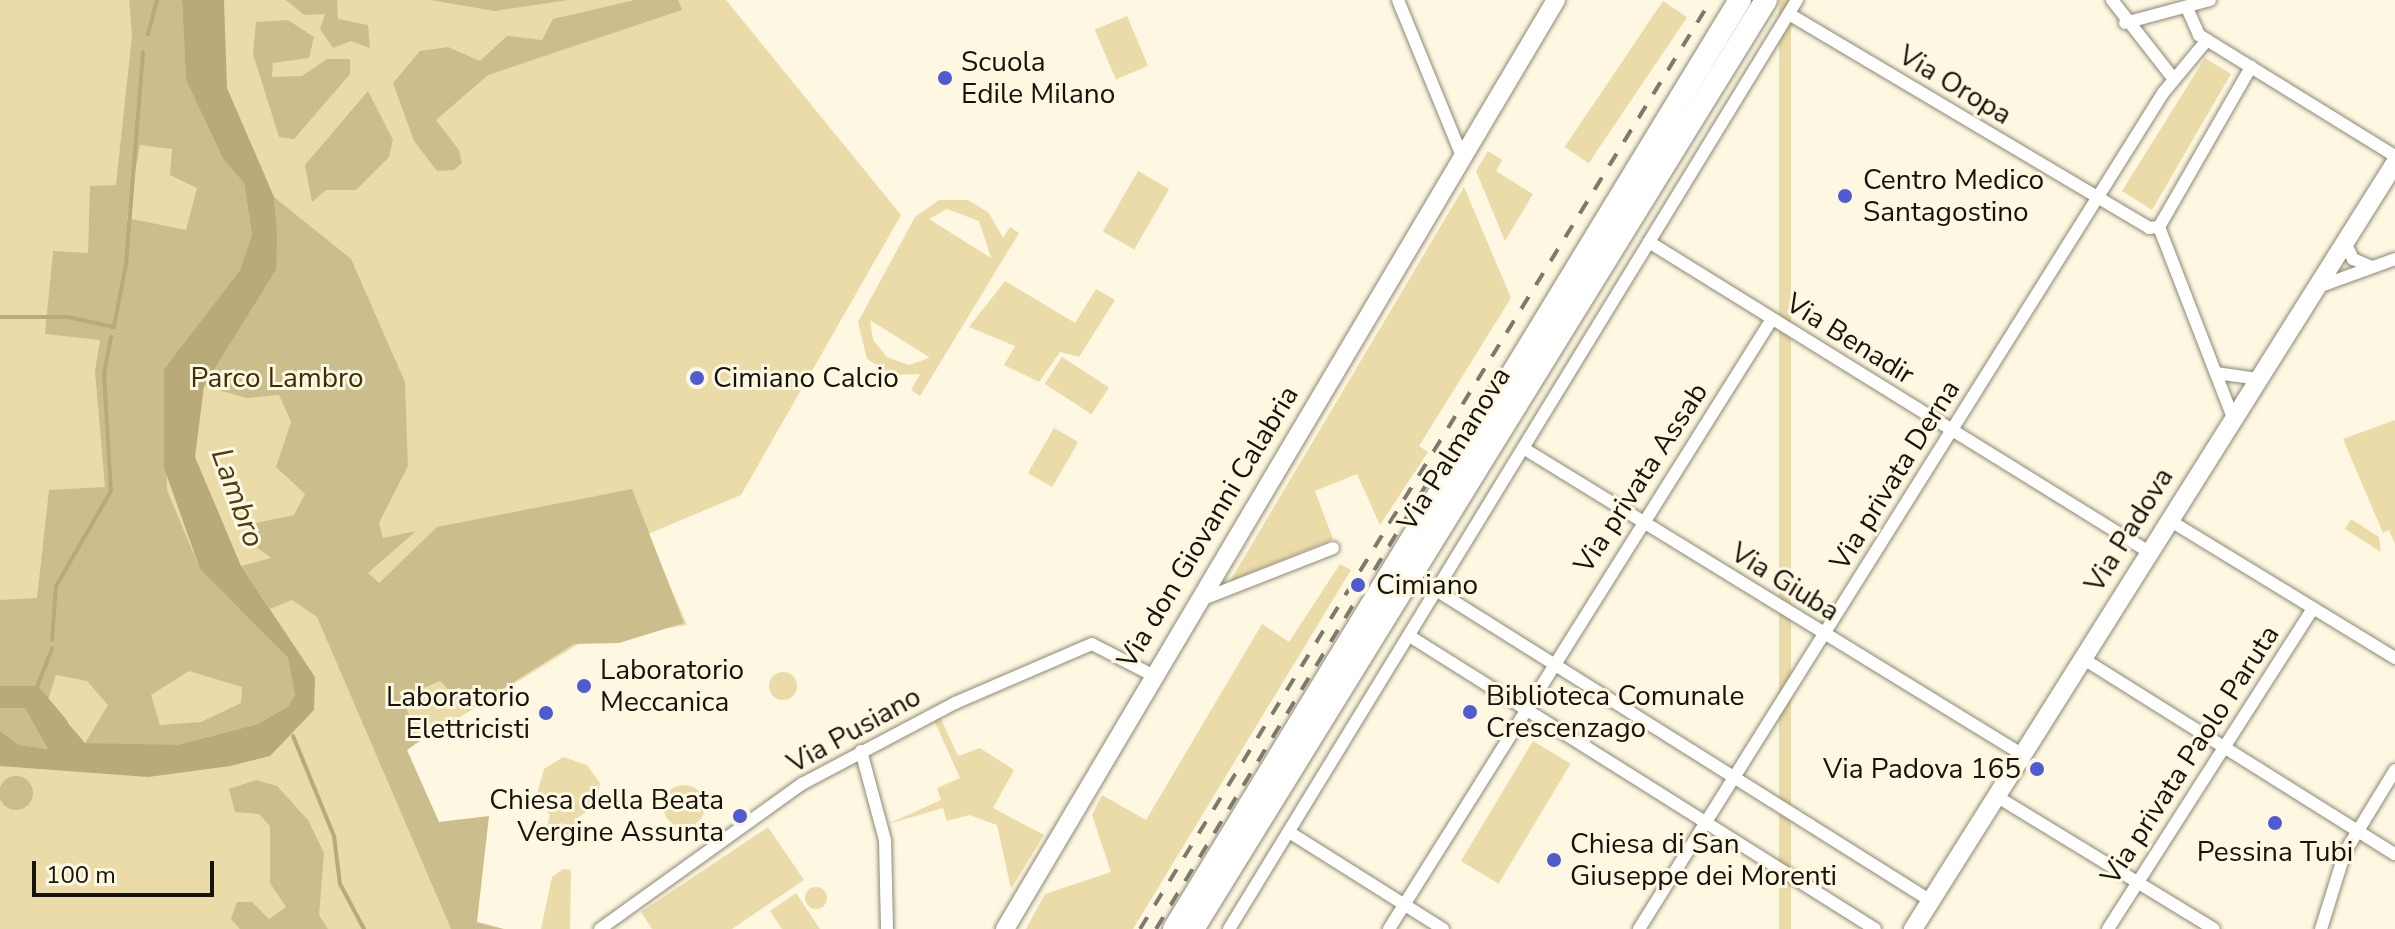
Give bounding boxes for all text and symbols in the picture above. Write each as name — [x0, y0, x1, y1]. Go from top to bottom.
street label: Via Oropa — [1892, 38, 2018, 132]
place label: Scuola Edile Milano — [961, 45, 1115, 111]
marker: Scuola Edile Milano — [936, 69, 954, 87]
place label: Centro Medico Santagostino — [1863, 163, 2044, 229]
marker: Centro Medico Santagostino — [1834, 185, 1856, 207]
street label: Via Benadir — [1780, 286, 1920, 392]
park label: Parco Lambro — [191, 361, 363, 395]
place label: Cimiano Calcio — [713, 361, 899, 395]
street label: Via Palmanova — [1390, 361, 1518, 537]
marker: Cimiano Calcio — [688, 369, 706, 387]
street label: Via privata Derna — [1823, 374, 1967, 576]
street label: Via privata Assab — [1567, 377, 1715, 579]
street label: Via don Giovanni Calabria — [1110, 380, 1306, 674]
water label: Lambro — [203, 444, 271, 552]
street label: Via Padova — [2078, 462, 2180, 598]
street label: Via Giuba — [1725, 536, 1845, 628]
place label: Cimiano — [1376, 568, 1478, 602]
marker: Cimiano — [1347, 574, 1369, 596]
street label: Via privata Paolo Paruta — [2094, 619, 2286, 891]
place label: Laboratorio Meccanica — [600, 653, 744, 719]
marker: Laboratorio Meccanica — [575, 677, 593, 695]
place label: Biblioteca Comunale Crescenzago — [1486, 679, 1744, 745]
place label: Laboratorio Elettricisti — [386, 680, 530, 746]
street label: Via Pusiano — [781, 680, 927, 780]
marker: Biblioteca Comunale Crescenzago — [1461, 703, 1479, 721]
marker: Laboratorio Elettricisti — [537, 704, 555, 722]
place label: Via Padova 165 — [1823, 752, 2021, 786]
marker: Via Padova 165 — [2028, 760, 2046, 778]
place label: Chiesa della Beata Vergine Assunta — [489, 783, 724, 849]
marker: Chiesa della Beata Vergine Assunta — [731, 807, 749, 825]
marker: Pessina Tubi — [2266, 814, 2284, 832]
place label: Chiesa di San Giuseppe dei Morenti — [1570, 827, 1837, 893]
place label: Pessina Tubi — [2197, 835, 2353, 869]
scale bar — [36, 845, 218, 895]
marker: Chiesa di San Giuseppe dei Morenti — [1545, 851, 1563, 869]
text: 100 m — [46, 859, 116, 891]

